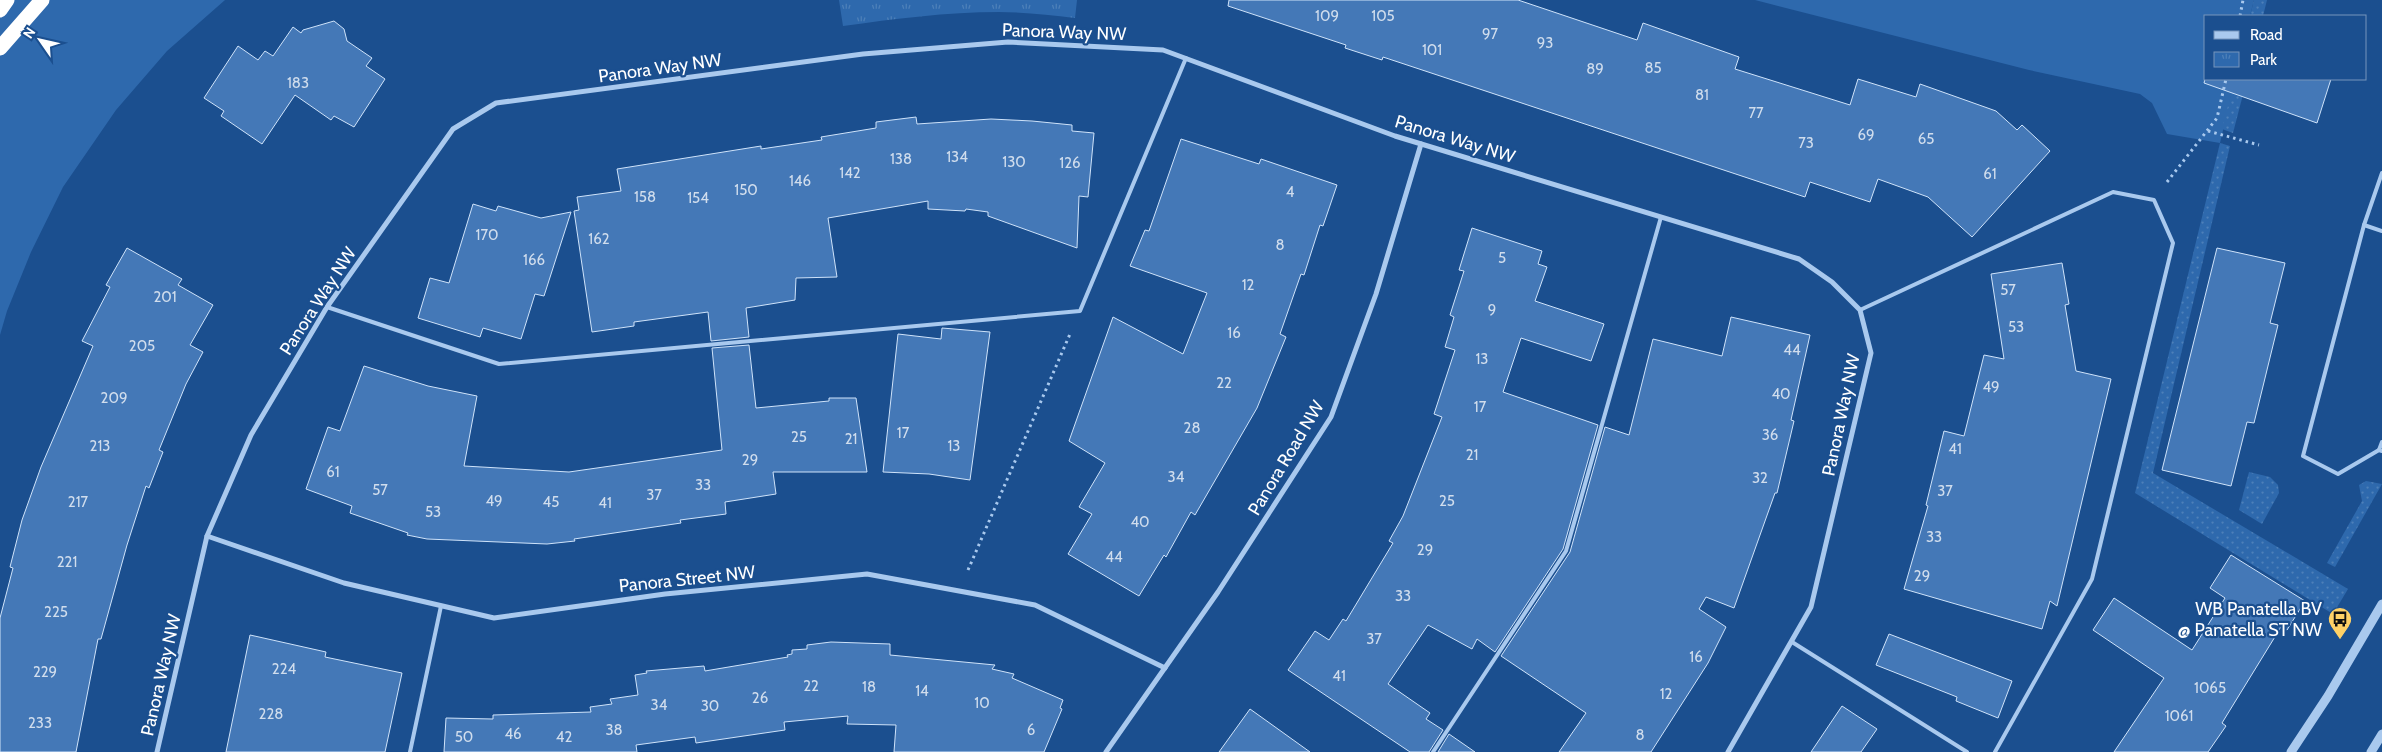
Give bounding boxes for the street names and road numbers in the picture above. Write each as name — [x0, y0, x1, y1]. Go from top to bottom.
street label: Panora Way NW — [1001, 19, 1127, 45]
street label: Panora Way NW — [597, 48, 723, 88]
street label: Panora Way NW — [1392, 110, 1518, 168]
street label: Panora Way NW — [275, 243, 361, 359]
street label: Panora Way NW — [1817, 352, 1865, 478]
street label: Panora Road NW — [1243, 397, 1329, 519]
street label: Panora Street NW — [618, 561, 756, 597]
street label: Panora Way NW — [136, 612, 186, 738]

